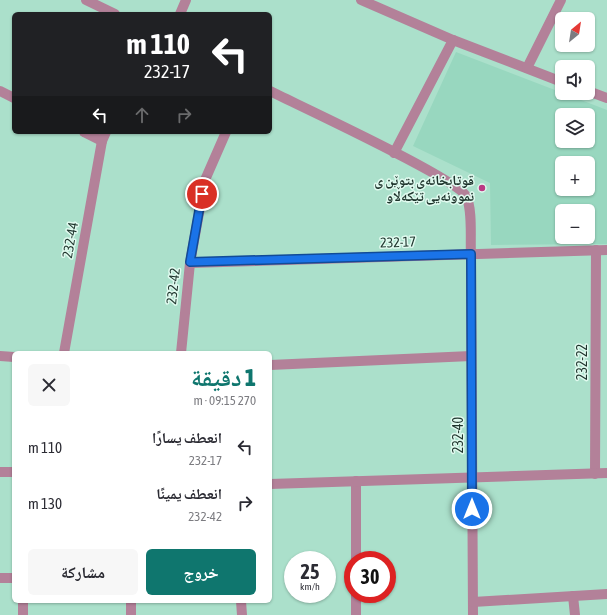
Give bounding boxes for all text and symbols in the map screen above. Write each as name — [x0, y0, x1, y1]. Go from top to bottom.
north arrow — [555, 12, 595, 52]
map controls — [555, 12, 595, 244]
text: 110 m — [127, 28, 190, 60]
icon: left — [204, 28, 256, 80]
button: sound — [555, 60, 595, 100]
text: 232-17 — [144, 61, 190, 82]
icon: left — [89, 104, 111, 126]
icon: ahead — [131, 104, 153, 126]
icon: right — [173, 104, 195, 126]
button: layers — [555, 108, 595, 148]
button: + — [555, 156, 595, 196]
place label: قوتابخانه‌ی بتوێن ی نموونه‌یی تێکه‌ڵاو — [374, 172, 474, 205]
pin — [185, 177, 219, 211]
icon: arrive — [191, 183, 213, 205]
marker: قوتابخانه‌ی بتوێن ی نموونه‌یی تێکه‌ڵاو — [477, 183, 487, 193]
button: − — [555, 204, 595, 244]
street label: 232-44 — [59, 220, 81, 259]
street label: 232-17 — [380, 233, 416, 251]
street label: 232-42 — [163, 267, 183, 305]
street label: 232-22 — [574, 344, 590, 380]
button: close — [28, 364, 70, 406]
text: 1 دقيقة — [191, 364, 256, 391]
text: 270 m · 09:15 — [193, 393, 256, 408]
street label: 232-40 — [450, 416, 466, 453]
text: انعطف يسارًا — [152, 429, 222, 446]
icon: left — [234, 436, 256, 458]
text: 110 m — [28, 439, 62, 456]
text: 232-17 — [189, 453, 222, 468]
text: انعطف يمينًا — [156, 485, 222, 502]
position arrow — [451, 488, 493, 530]
icon: right — [234, 492, 256, 514]
text: 130 m — [28, 495, 62, 512]
text: 232-42 — [188, 509, 222, 524]
button: مشاركة — [28, 549, 138, 595]
button: خروج — [146, 549, 256, 595]
speed limit sign: 30 — [344, 551, 396, 603]
text: 25 — [301, 560, 319, 583]
text: km/h — [300, 581, 320, 592]

